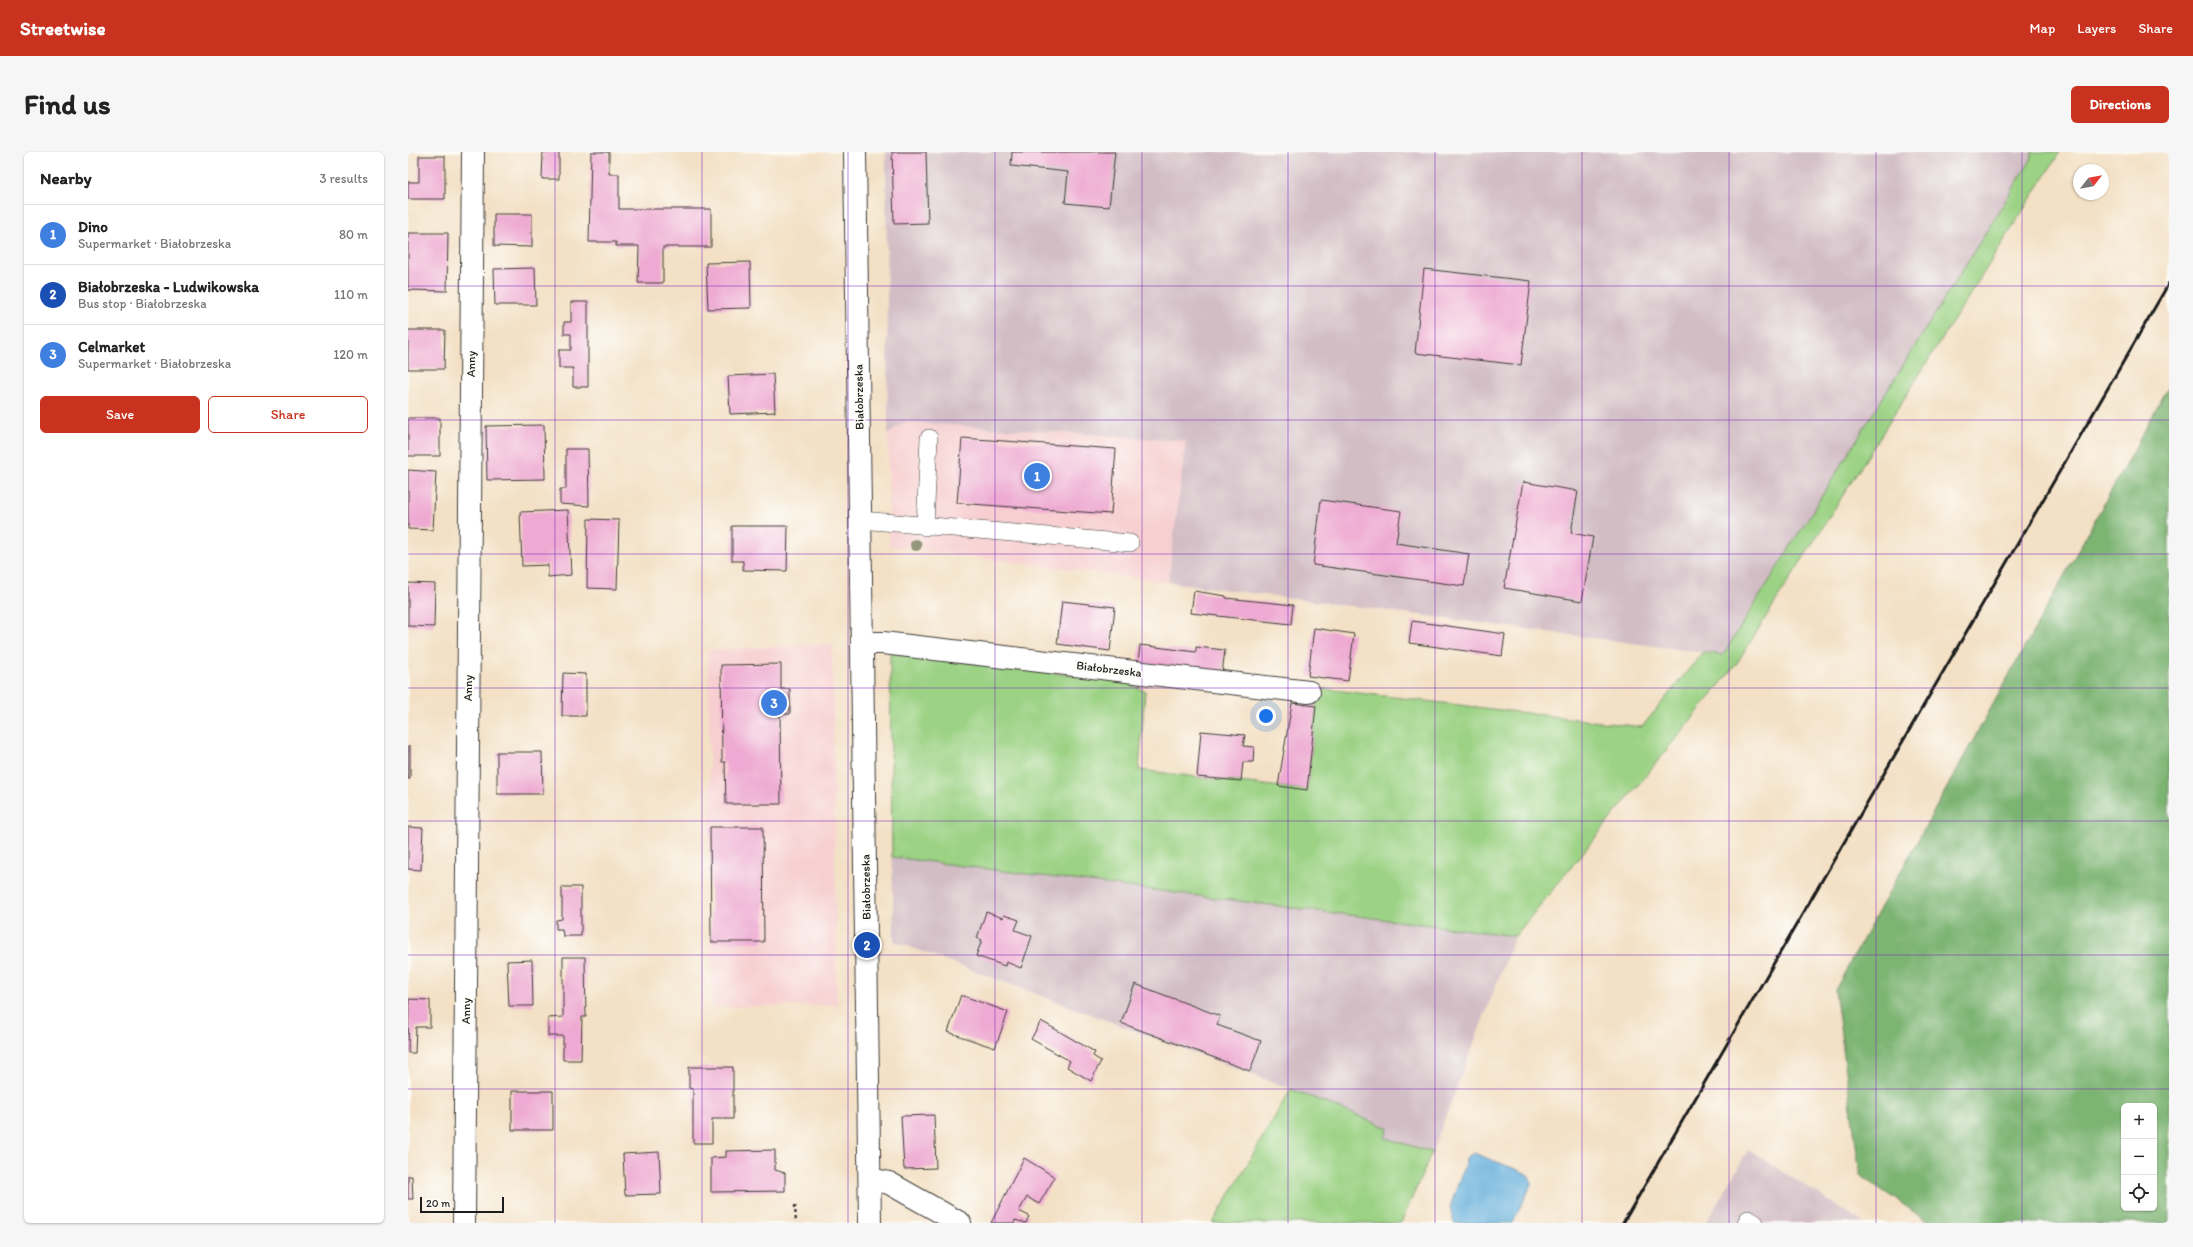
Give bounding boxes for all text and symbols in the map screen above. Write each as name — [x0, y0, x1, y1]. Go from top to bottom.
text: Streetwise — [20, 17, 106, 40]
text: Map — [2030, 20, 2055, 37]
text: Layers — [2077, 20, 2116, 37]
text: Share — [2138, 20, 2173, 37]
button: Directions — [2071, 86, 2169, 123]
text: Find us — [24, 87, 111, 121]
north arrow — [2073, 164, 2109, 200]
text: Nearby — [40, 168, 92, 188]
text: 3 results — [319, 171, 368, 186]
text: Dino — [78, 218, 108, 236]
text: 1 — [50, 227, 56, 242]
text: 80 m — [339, 227, 368, 242]
text: Supermarket · Białobrzeska — [78, 236, 231, 251]
text: Białobrzeska - Ludwikowska — [78, 278, 259, 296]
text: 2 — [50, 287, 56, 302]
text: 110 m — [334, 287, 368, 302]
text: Bus stop · Białobrzeska — [78, 296, 207, 311]
text: Celmarket — [78, 338, 145, 356]
text: 3 — [49, 347, 57, 362]
text: 120 m — [333, 347, 368, 362]
street label: Anny — [464, 350, 478, 377]
text: Supermarket · Białobrzeska — [78, 356, 231, 371]
street label: Białobrzeska — [851, 364, 867, 430]
button: Save — [40, 396, 200, 433]
button: Share — [208, 396, 368, 433]
pin: 1 — [1024, 461, 1050, 491]
street label: Białobrzeska — [1076, 658, 1143, 680]
street label: Anny — [461, 674, 475, 701]
pin: 3 — [761, 688, 787, 718]
your location — [1256, 706, 1276, 726]
street label: Białobrzeska — [858, 854, 874, 920]
pin: 2 — [854, 930, 880, 960]
street label: Anny — [459, 997, 473, 1024]
map controls — [2121, 1103, 2157, 1211]
button: + — [2121, 1103, 2157, 1139]
button: − — [2121, 1139, 2157, 1175]
button: locate — [2121, 1175, 2157, 1211]
scale bar — [420, 1195, 504, 1214]
text: 20 m — [426, 1197, 450, 1210]

